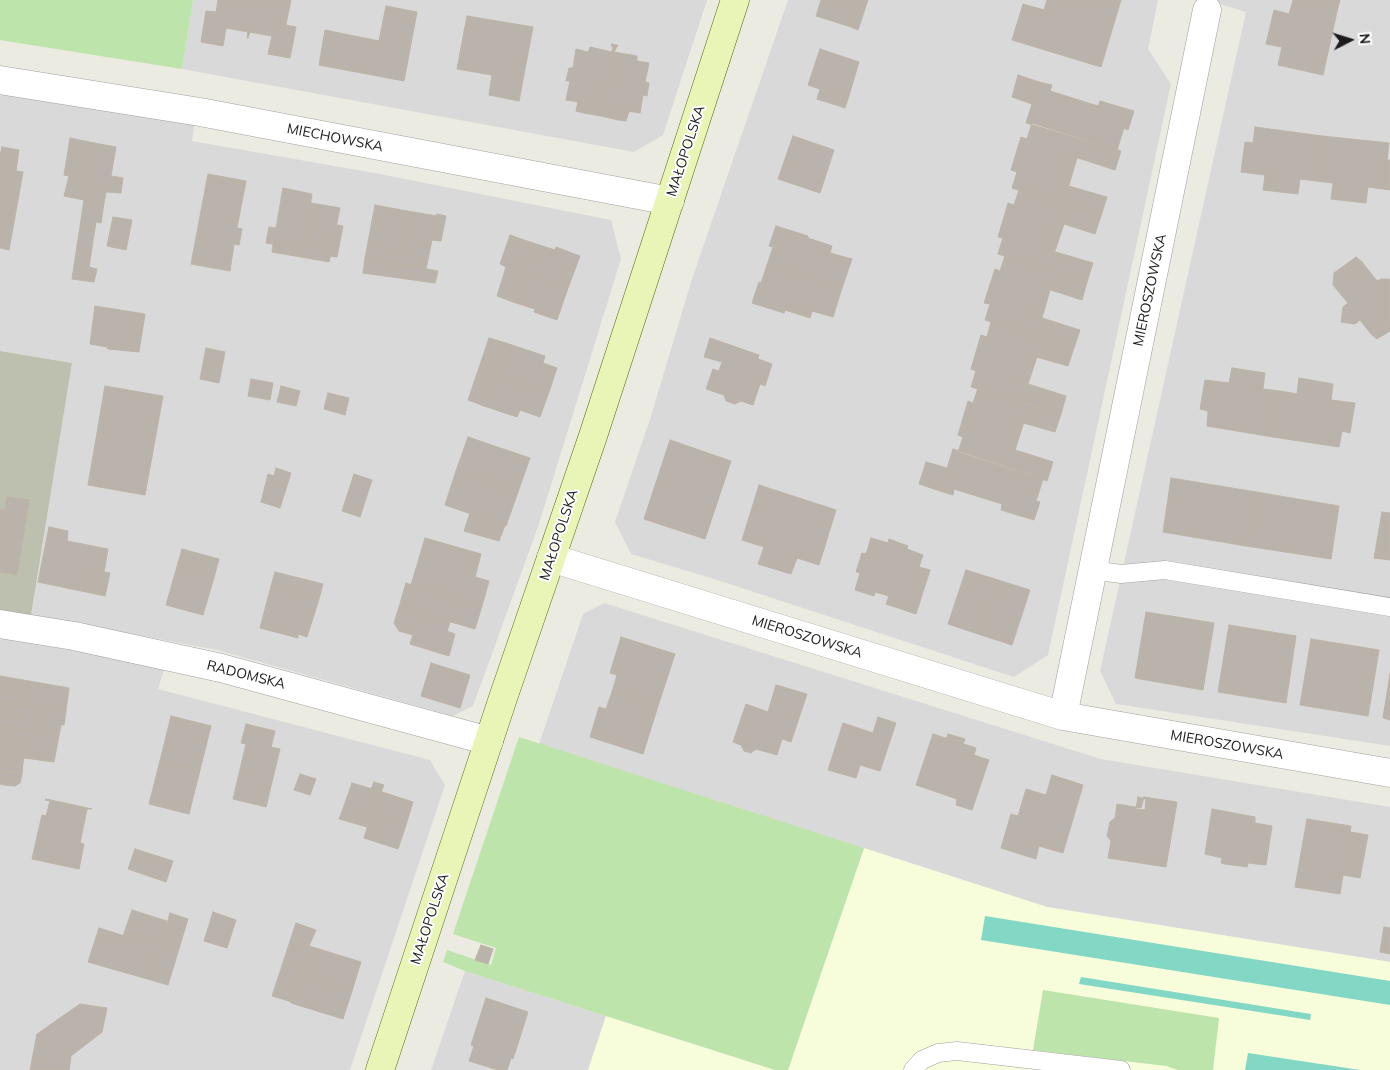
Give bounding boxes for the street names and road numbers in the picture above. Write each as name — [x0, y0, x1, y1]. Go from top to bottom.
street label: MAŁOPOLSKA — [663, 103, 709, 199]
street label: MIECHOWSKA — [285, 120, 385, 156]
street label: MIEROSZOWSKA — [1130, 232, 1170, 348]
street label: MAŁOPOLSKA — [536, 487, 582, 583]
street label: MIEROSZOWSKA — [750, 612, 864, 662]
street label: RADOMSKA — [205, 657, 287, 693]
street label: MIEROSZOWSKA — [1169, 727, 1285, 763]
street label: MAŁOPOLSKA — [407, 871, 453, 967]

